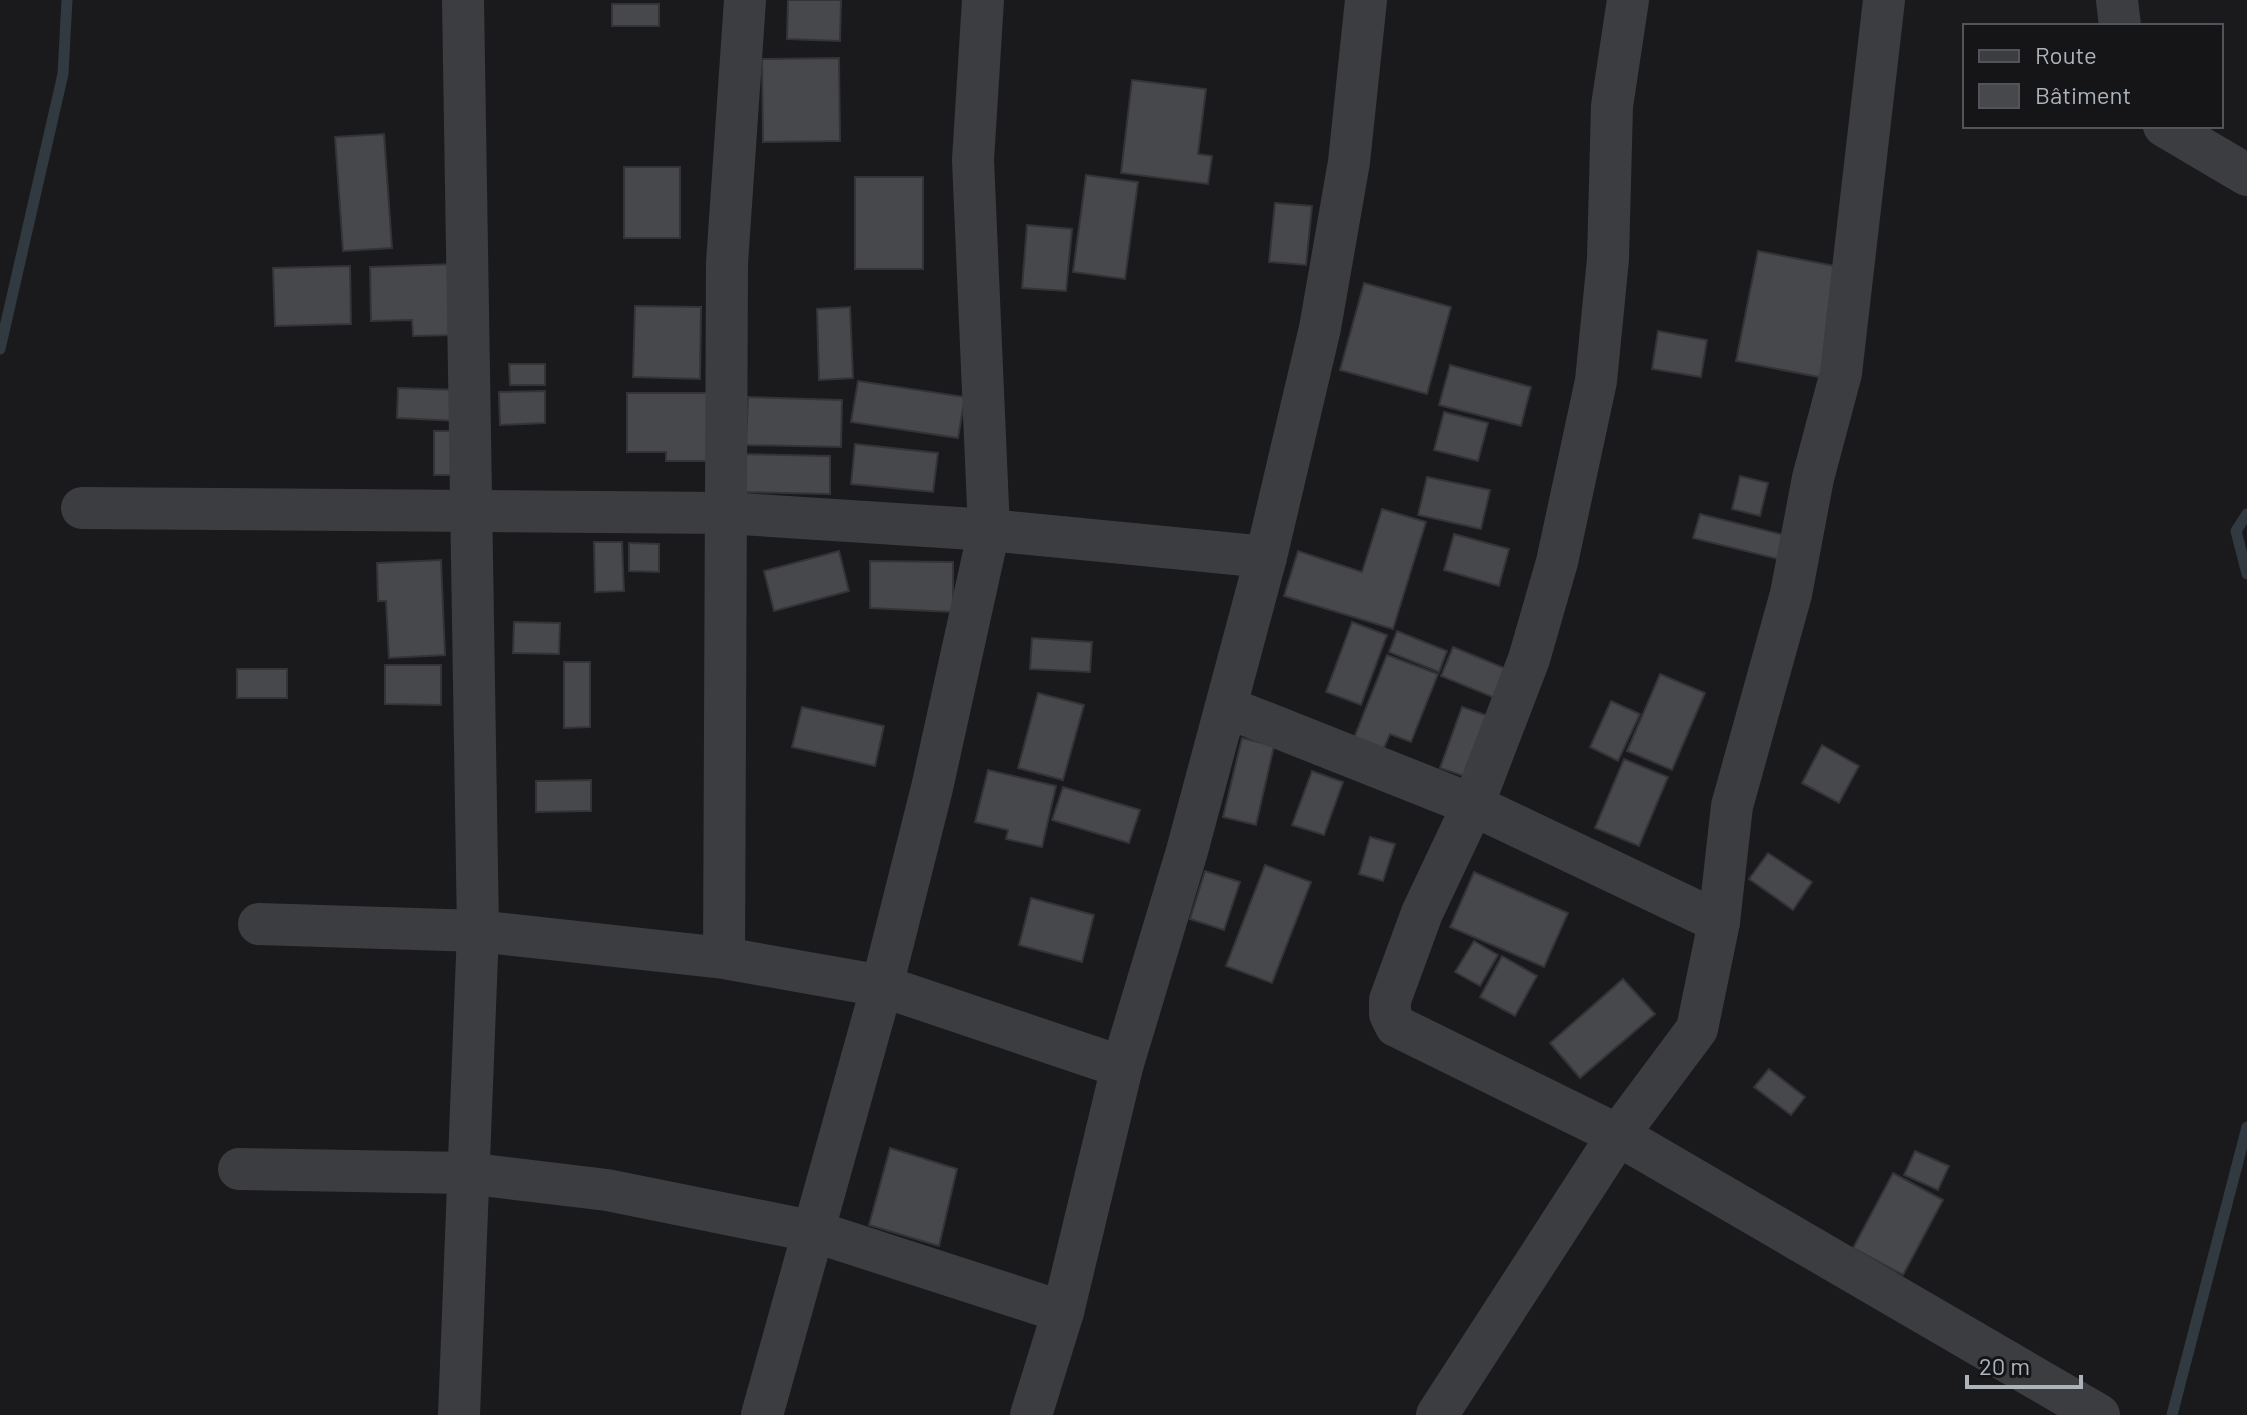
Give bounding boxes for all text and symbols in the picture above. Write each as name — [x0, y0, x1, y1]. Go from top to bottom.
legend — [1963, 24, 2223, 128]
text: Route — [2035, 40, 2097, 69]
text: Bâtiment — [2035, 80, 2131, 109]
scale bar — [1967, 1339, 2081, 1389]
text: 20 m — [1979, 1351, 2030, 1380]

